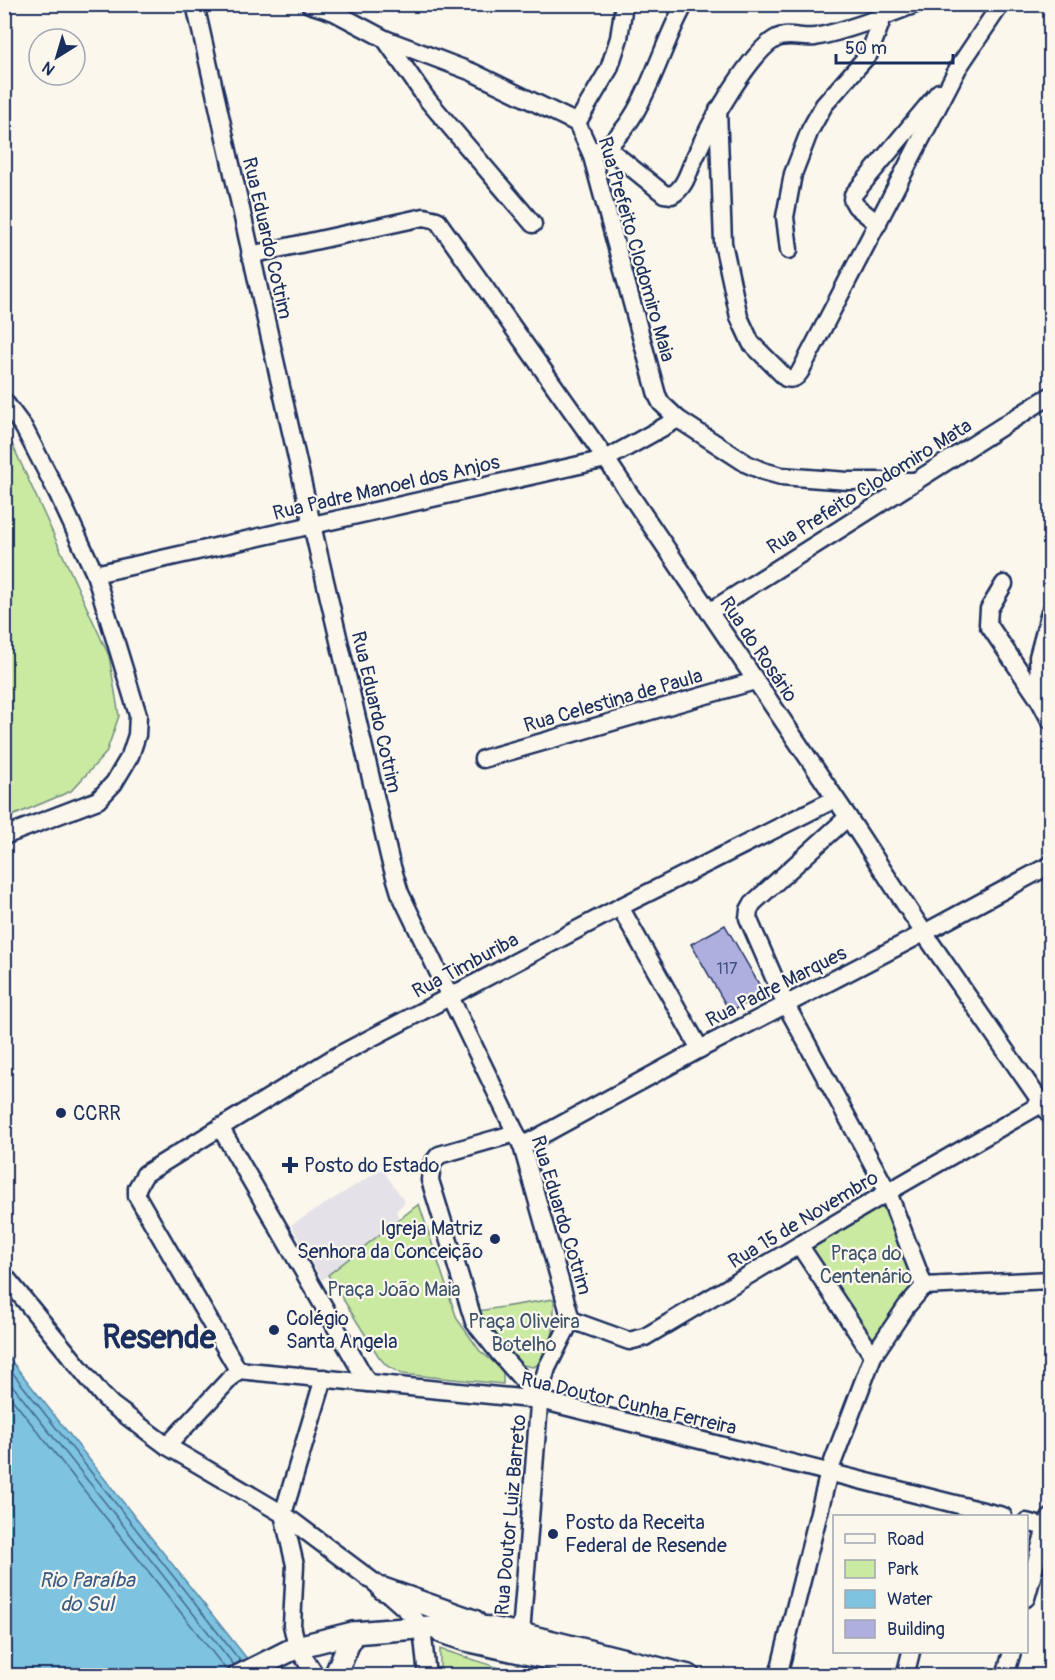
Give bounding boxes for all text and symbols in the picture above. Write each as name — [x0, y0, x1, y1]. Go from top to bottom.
north arrow — [27, 27, 87, 87]
scale bar — [836, 27, 953, 65]
text: 50 m — [845, 37, 887, 60]
text: N — [38, 57, 59, 79]
street label: Rua Prefeito Clodomiro Maia — [592, 134, 681, 365]
street label: Rua Eduardo Cotrim — [237, 155, 298, 321]
street label: Rua Prefeito Clodomiro Mata — [762, 413, 976, 560]
street label: Rua Padre Manoel dos Anjos — [270, 449, 502, 526]
street label: Rua do Rosário — [714, 592, 803, 707]
street label: Rua Eduardo Cotrim — [346, 629, 407, 795]
street label: Rua Celestina de Paula — [521, 663, 705, 738]
street label: Rua Timburiba — [408, 927, 523, 1004]
street label: Rua Padre Marques — [702, 940, 851, 1033]
house number: 117 — [717, 959, 738, 979]
place label: CCRR — [73, 1101, 121, 1126]
marker: CCRR — [54, 1106, 68, 1120]
street label: Rua Eduardo Cotrim — [525, 1133, 598, 1298]
place label: Posto do Estado — [304, 1153, 439, 1178]
marker: Posto do Estado — [281, 1156, 299, 1174]
street label: Rua 15 de Novembro — [724, 1165, 883, 1274]
place label: Igreja Matriz Senhora da Conceição — [297, 1216, 483, 1264]
marker: Igreja Matriz Senhora da Conceição — [488, 1232, 502, 1246]
park label: Praça do Centenário — [820, 1241, 913, 1289]
park label: Praça João Maia — [327, 1277, 461, 1302]
place label: Colégio Santa Angela — [286, 1306, 397, 1354]
park label: Praça Oliveira Botelho — [468, 1309, 580, 1357]
district label: Resende — [102, 1318, 217, 1358]
marker: Colégio Santa Angela — [267, 1323, 281, 1337]
street label: Rua Doutor Cunha Ferreira — [519, 1366, 739, 1440]
street label: Rua Doutor Luiz Barreto — [489, 1413, 532, 1617]
place label: Posto da Receita Federal de Resende — [565, 1510, 727, 1558]
legend — [833, 1515, 1028, 1653]
marker: Posto da Receita Federal de Resende — [546, 1527, 560, 1541]
text: Road — [887, 1528, 924, 1551]
text: Park — [887, 1558, 919, 1581]
water label: Rio Paraíba do Sul — [39, 1567, 136, 1618]
text: Water — [887, 1588, 933, 1611]
text: Building — [887, 1618, 945, 1641]

